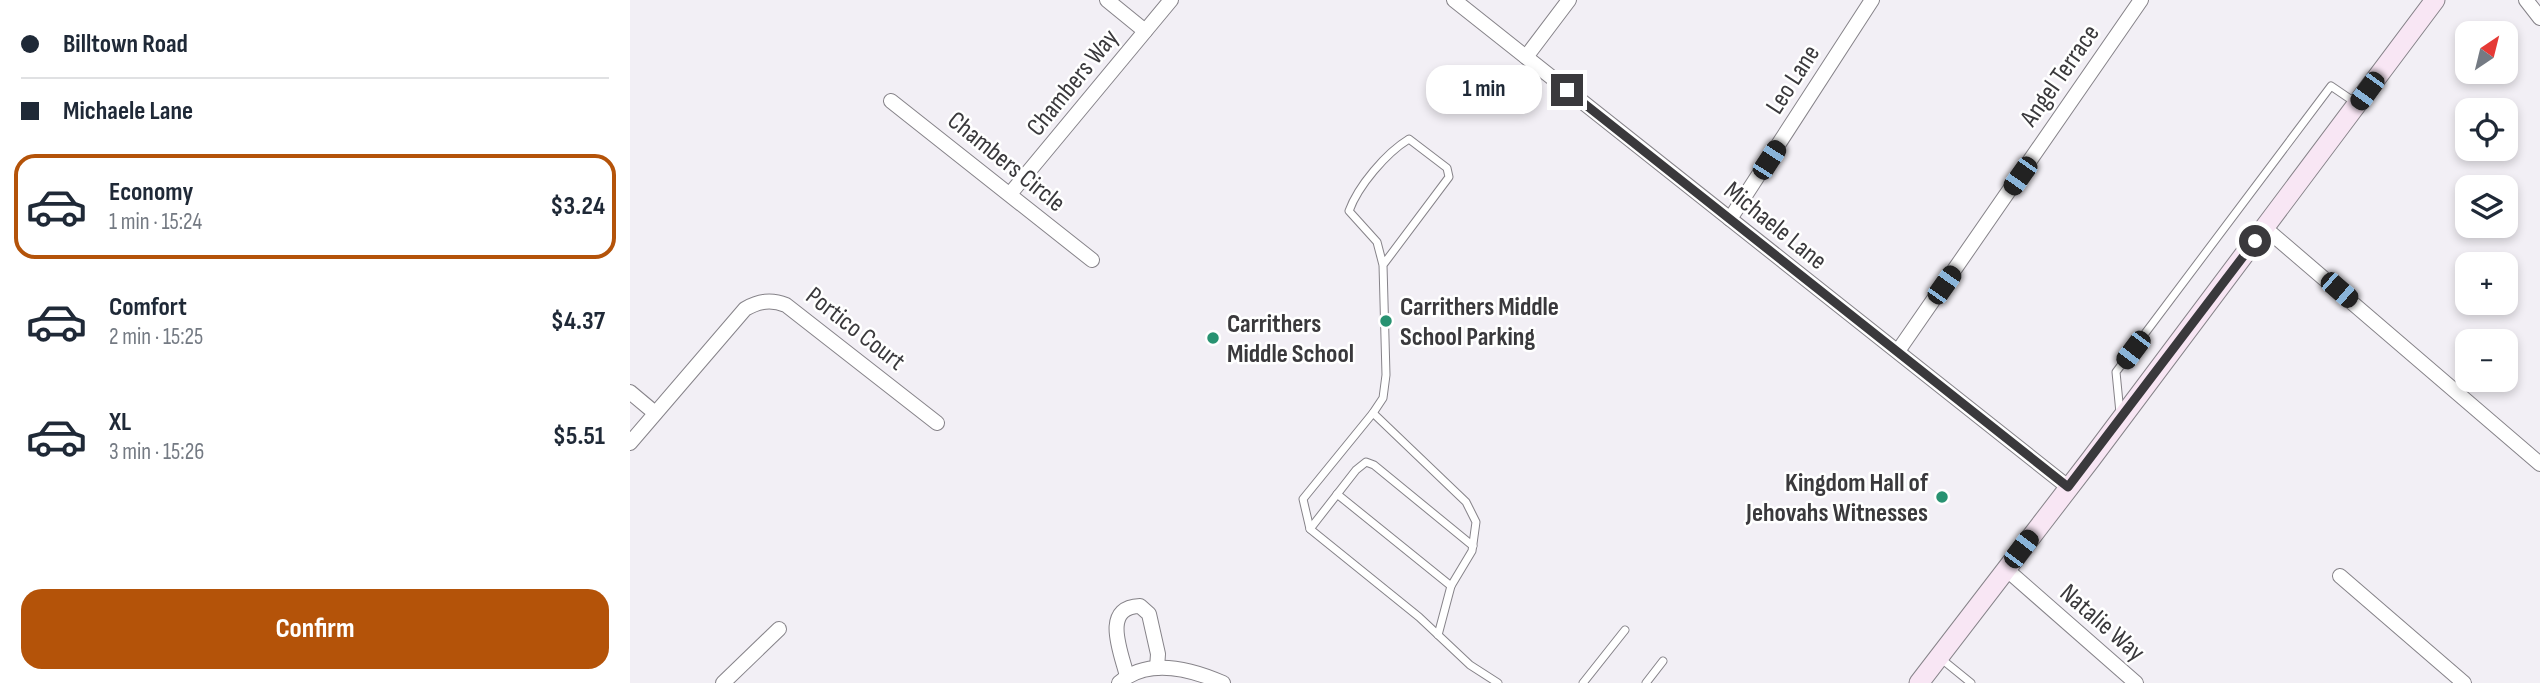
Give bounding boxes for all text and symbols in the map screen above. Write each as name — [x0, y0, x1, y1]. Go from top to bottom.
street label: Angel Terrace — [2013, 19, 2106, 133]
north arrow — [2455, 21, 2518, 84]
map controls — [2455, 21, 2518, 392]
street label: Chambers Way — [1021, 23, 1126, 143]
text: Billtown Road — [63, 29, 188, 60]
street label: Leo Lane — [1760, 40, 1827, 120]
callout: 1 min — [1427, 66, 1542, 114]
car — [2347, 68, 2388, 114]
route end — [1551, 74, 1583, 106]
text: 1 min — [1463, 75, 1505, 103]
text: Michaele Lane — [63, 96, 193, 127]
button: locate — [2455, 98, 2518, 161]
street label: Chambers Circle — [941, 105, 1071, 219]
car — [1749, 137, 1790, 183]
car — [2000, 153, 2041, 199]
icon: car — [25, 175, 88, 238]
street label: Michaele Lane — [1718, 175, 1833, 277]
button: layers — [2455, 175, 2518, 238]
text: Economy — [109, 177, 193, 208]
text: $3.24 — [550, 191, 605, 222]
text: 1 min · 15:24 — [109, 208, 202, 236]
route start — [2239, 225, 2271, 257]
button: + — [2455, 252, 2518, 315]
car — [1924, 262, 1965, 308]
car — [2317, 268, 2362, 312]
street label: Portico Court — [799, 281, 911, 378]
icon: car — [25, 290, 88, 353]
text: Comfort — [109, 292, 187, 323]
place label: Carrithers Middle School Parking — [1400, 292, 1559, 353]
text: $4.37 — [551, 306, 605, 337]
place label: Carrithers Middle School — [1227, 309, 1354, 370]
marker: Carrithers Middle School Parking — [1378, 313, 1394, 329]
text: 2 min · 15:25 — [109, 323, 203, 351]
car — [2112, 327, 2155, 373]
button: − — [2455, 329, 2518, 392]
marker: Carrithers Middle School — [1205, 330, 1221, 346]
icon: car — [25, 405, 88, 468]
text: XL — [109, 407, 131, 438]
text: $5.51 — [553, 421, 605, 452]
text: 3 min · 15:26 — [109, 438, 204, 466]
place label: Kingdom Hall of Jehovahs Witnesses — [1745, 468, 1929, 529]
marker: Kingdom Hall of Jehovahs Witnesses — [1934, 489, 1950, 505]
car — [2000, 526, 2043, 572]
street label: Natalie Way — [2053, 578, 2151, 668]
button: Confirm — [21, 589, 609, 669]

